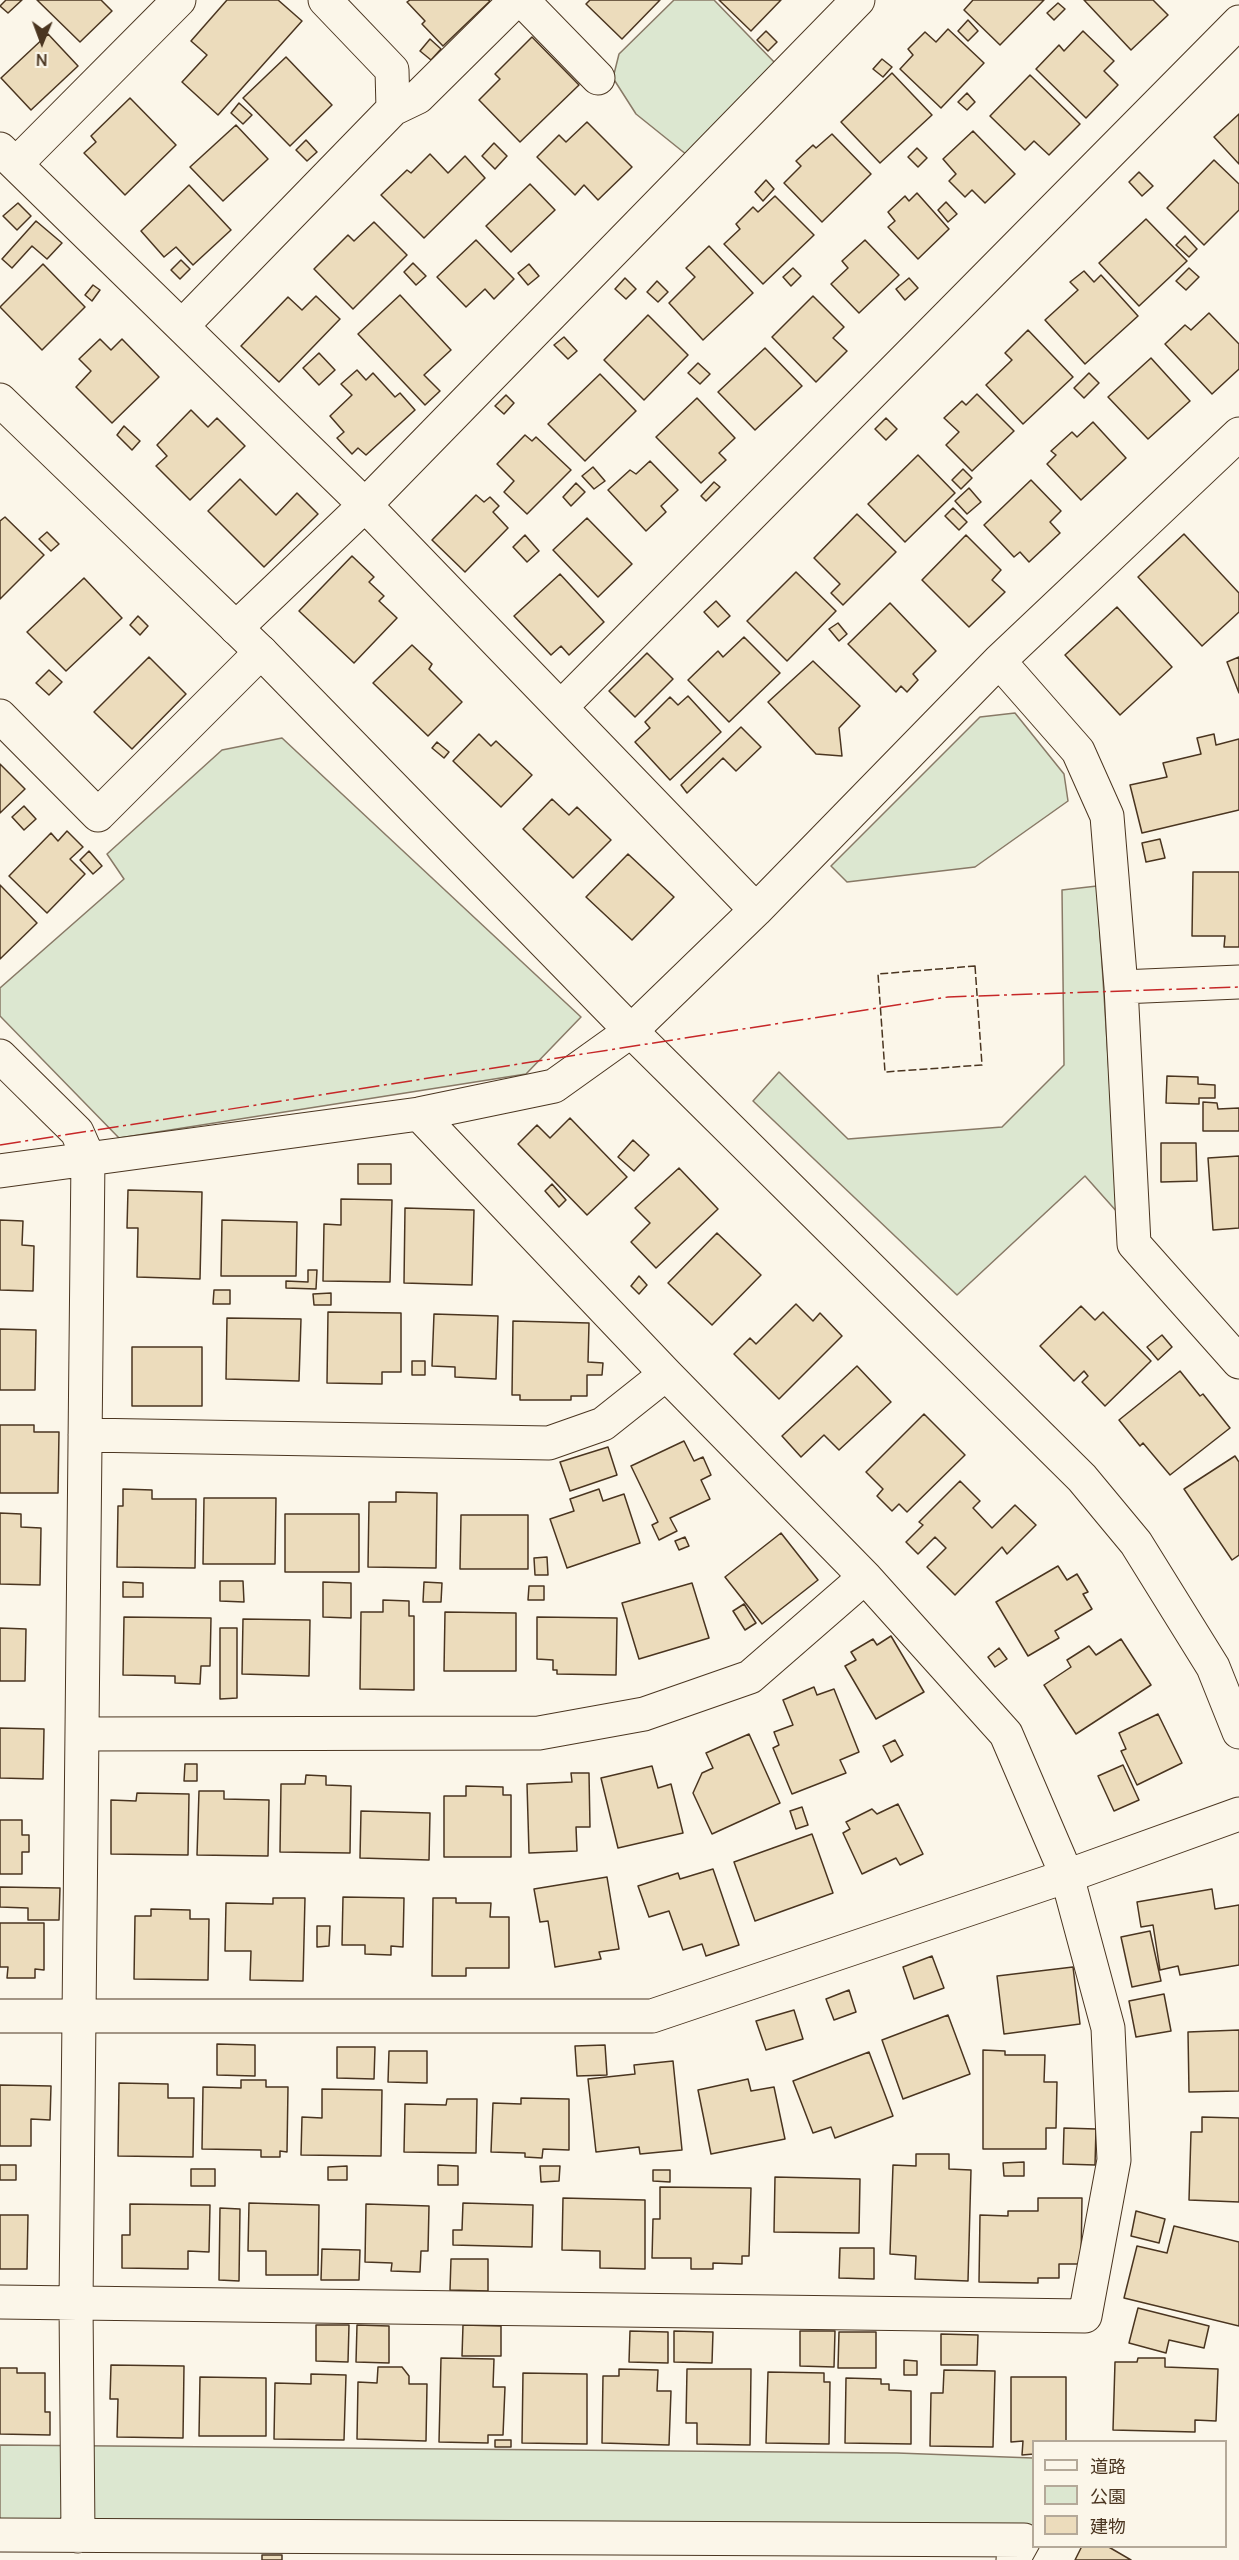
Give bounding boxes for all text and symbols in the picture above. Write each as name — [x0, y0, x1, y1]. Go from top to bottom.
north arrow — [12, 12, 72, 72]
text: N — [36, 49, 48, 71]
legend — [1032, 2440, 1227, 2548]
text: 道路 — [1090, 2454, 1126, 2478]
text: 公園 — [1090, 2484, 1126, 2508]
text: 建物 — [1090, 2514, 1126, 2538]

